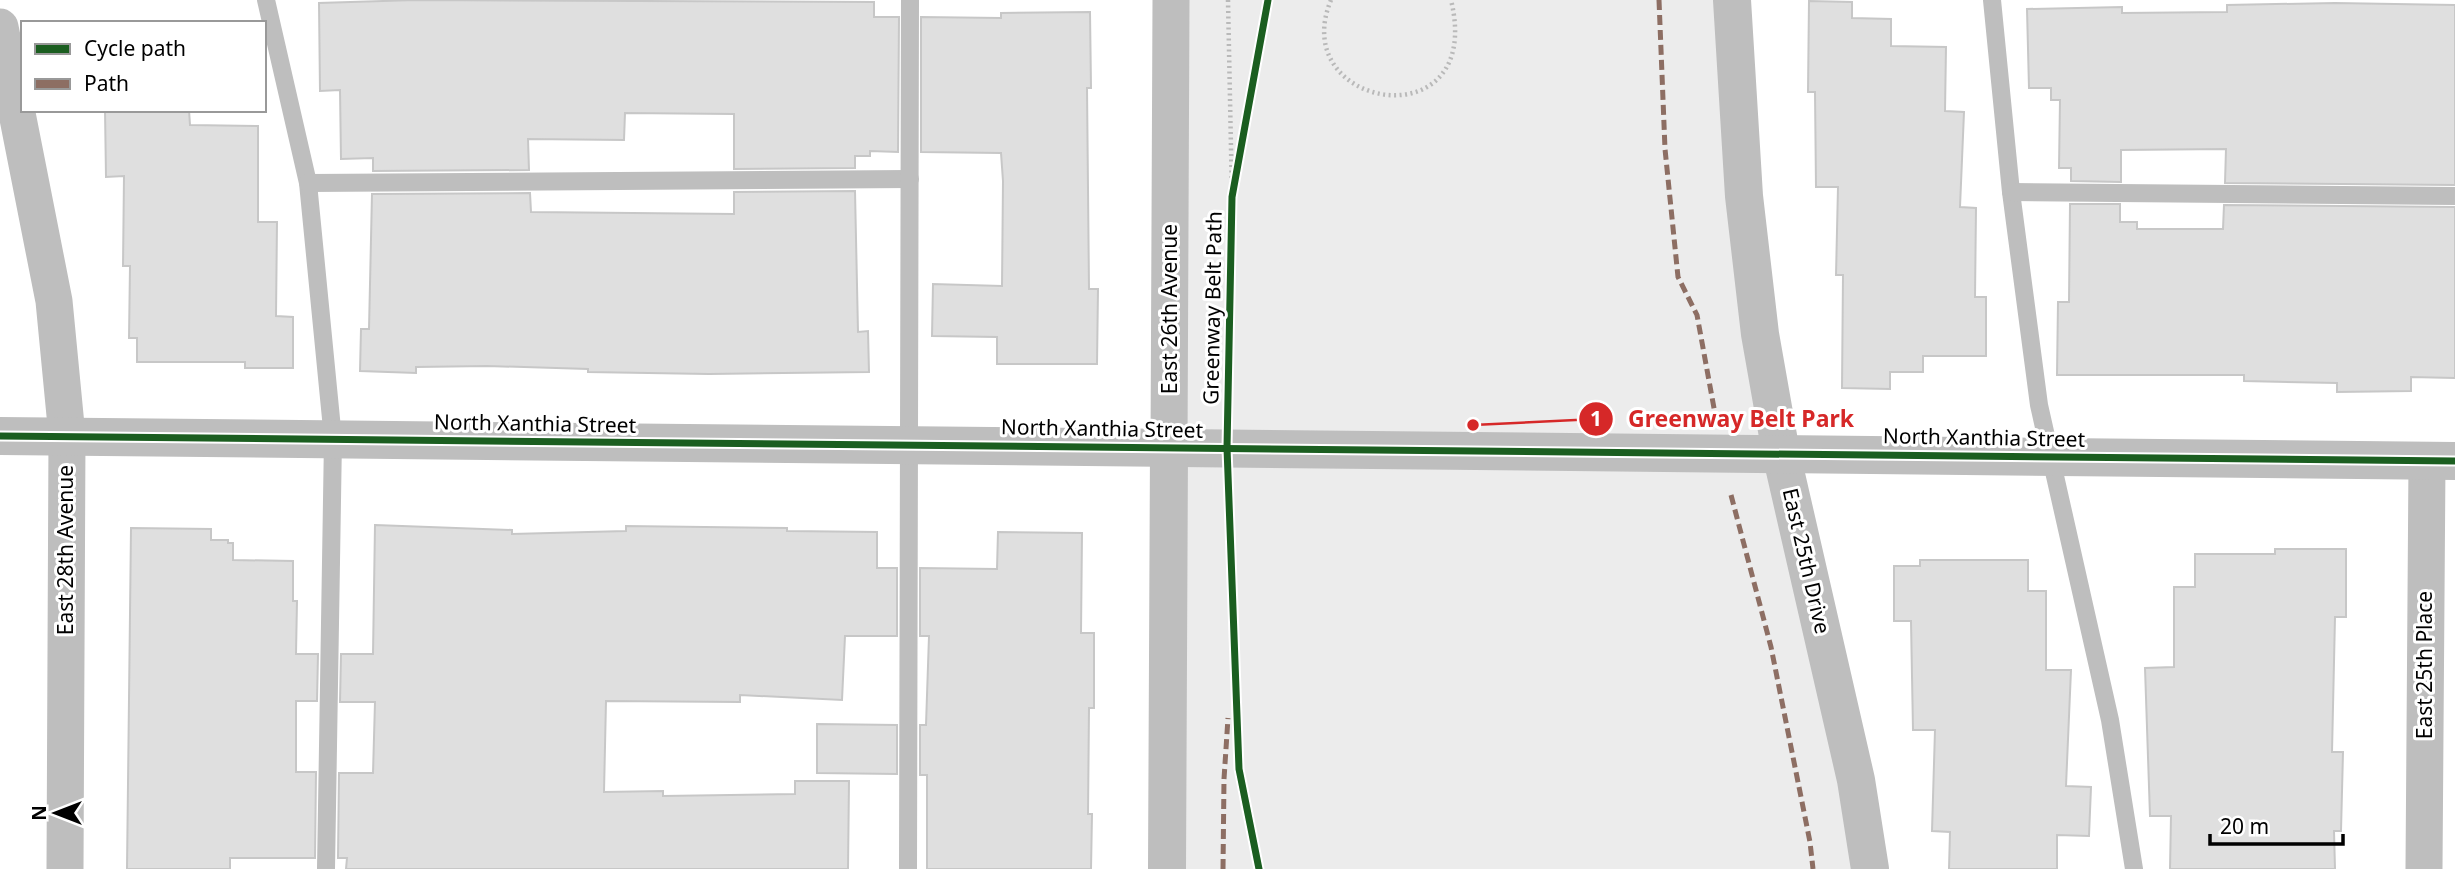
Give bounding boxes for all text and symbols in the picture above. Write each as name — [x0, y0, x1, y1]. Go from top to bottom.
legend — [21, 21, 266, 112]
text: Cycle path — [84, 34, 186, 62]
text: Path — [84, 69, 129, 97]
street label: Greenway Belt Path — [1196, 211, 1228, 405]
street label: East 26th Avenue — [1155, 224, 1183, 394]
callout: Greenway Belt Park — [1579, 397, 1868, 441]
text: Greenway Belt Park — [1628, 402, 1855, 434]
text: 1 — [1590, 404, 1602, 432]
street label: North Xanthia Street — [434, 407, 637, 439]
street label: North Xanthia Street — [1001, 412, 1204, 444]
street label: North Xanthia Street — [1883, 421, 2086, 453]
street label: East 28th Avenue — [51, 465, 79, 635]
street label: East 25th Drive — [1777, 485, 1837, 636]
street label: East 25th Place — [2410, 591, 2438, 739]
north arrow — [21, 778, 91, 848]
scale bar — [2210, 802, 2343, 846]
text: N — [26, 805, 52, 821]
text: 20 m — [2220, 812, 2269, 840]

